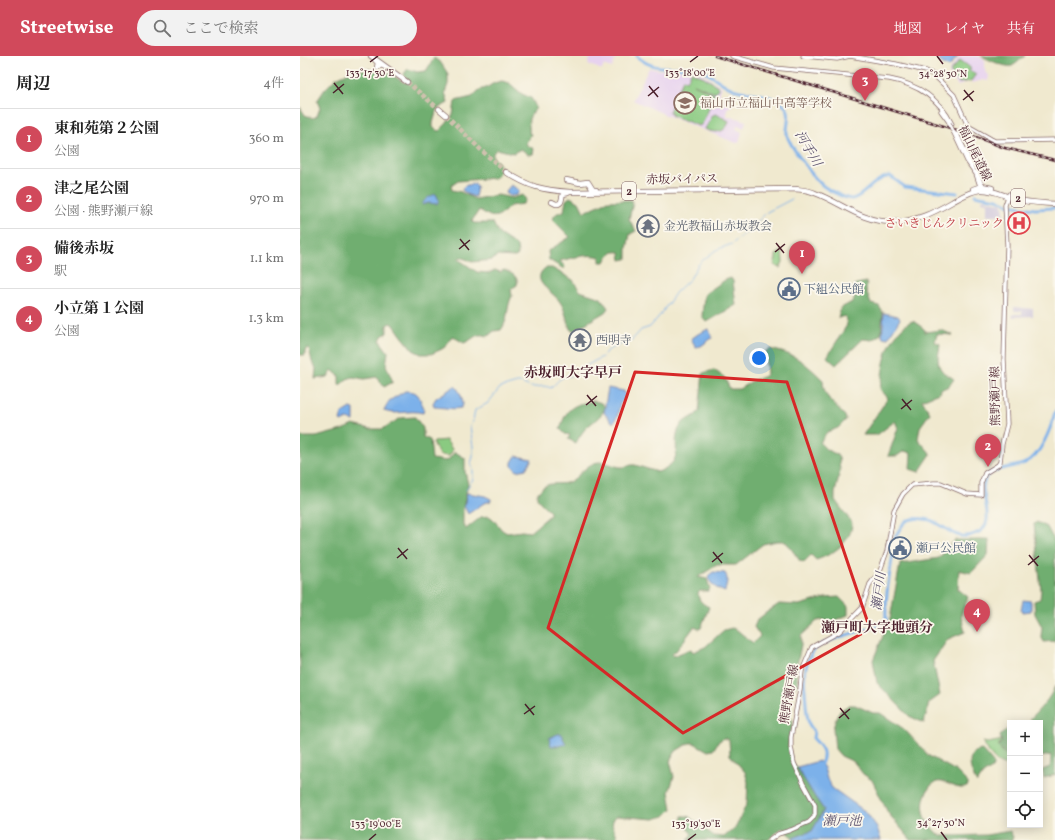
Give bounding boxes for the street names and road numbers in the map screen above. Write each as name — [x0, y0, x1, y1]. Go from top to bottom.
street label: 福山尾道線 — [954, 123, 994, 184]
street label: 赤坂バイパス — [646, 171, 718, 189]
road number: 2 — [622, 182, 636, 200]
road number: 2 — [1011, 189, 1025, 207]
street label: 熊野瀬戸線 — [987, 366, 1005, 426]
street label: 熊野瀬戸線 — [777, 663, 803, 725]

